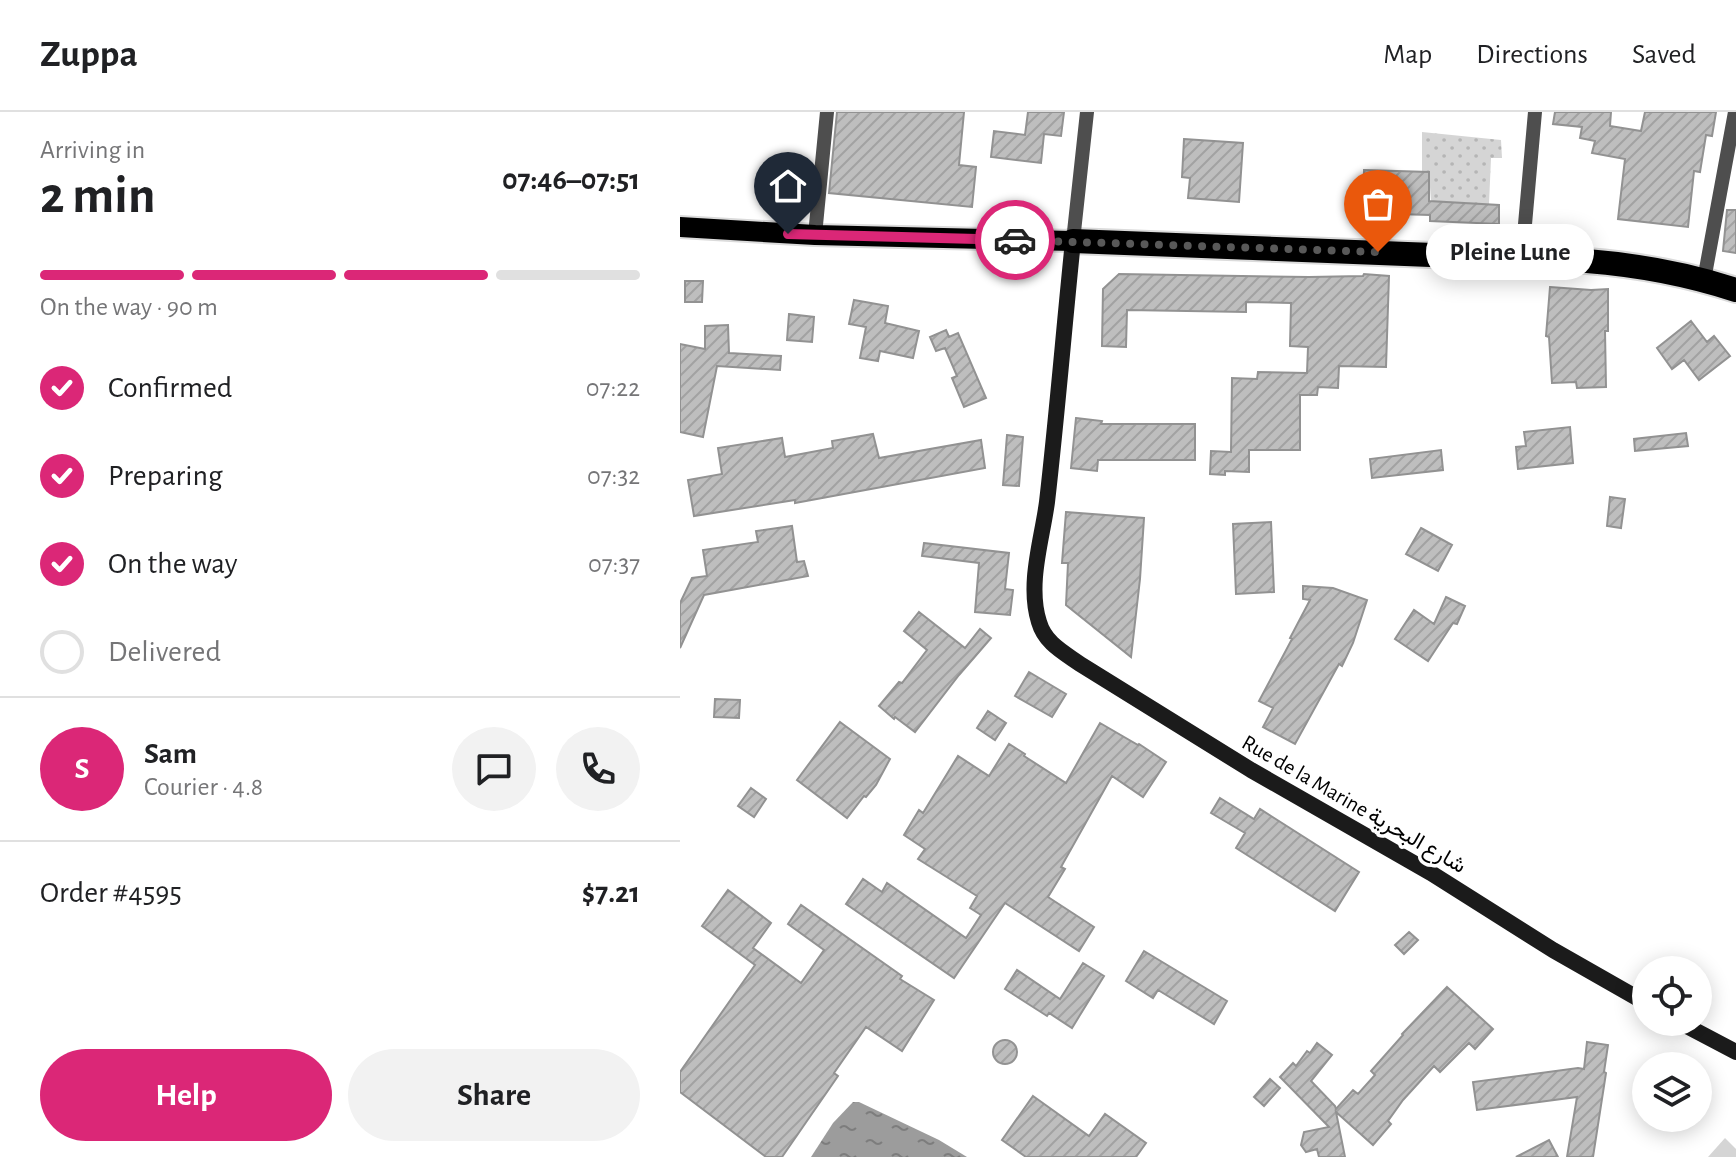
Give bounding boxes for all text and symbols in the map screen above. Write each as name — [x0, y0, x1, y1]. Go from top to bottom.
text: Zuppa — [40, 36, 138, 74]
text: Map — [1383, 41, 1432, 69]
text: Directions — [1476, 41, 1588, 69]
text: Saved — [1632, 41, 1696, 69]
text: Arriving in — [40, 137, 145, 163]
pin — [754, 152, 822, 234]
icon: home — [766, 164, 810, 208]
text: 07:46–07:51 — [502, 165, 640, 195]
text: 2 min — [40, 170, 155, 222]
pin — [1344, 170, 1412, 252]
icon: bag — [1356, 182, 1400, 226]
courier — [975, 200, 1055, 280]
icon: car — [993, 218, 1037, 262]
callout: Pleine Lune — [1426, 224, 1594, 280]
text: Pleine Lune — [1450, 239, 1570, 265]
text: On the way · 90 m — [40, 294, 218, 320]
icon: check — [40, 366, 84, 410]
text: Confirmed — [108, 373, 232, 403]
text: 07:22 — [586, 375, 640, 401]
icon: check — [40, 454, 84, 498]
text: Preparing — [108, 461, 223, 491]
text: 07:32 — [587, 463, 640, 489]
icon: check — [40, 542, 84, 586]
text: On the way — [108, 549, 237, 579]
text: 07:37 — [588, 551, 640, 577]
text: Delivered — [108, 637, 221, 667]
button: chat — [452, 727, 536, 811]
button: phone — [556, 727, 640, 811]
street label: Rue de la Marine شارع البحرية — [1237, 731, 1470, 880]
text: Sam — [144, 739, 197, 769]
text: S — [75, 754, 89, 784]
text: Courier · 4.8 — [144, 774, 263, 800]
text: Order #4595 — [40, 878, 182, 908]
text: $7.21 — [582, 878, 640, 908]
map controls — [1632, 956, 1712, 1132]
button: locate — [1632, 956, 1712, 1036]
button: Help — [40, 1049, 332, 1141]
button: Share — [348, 1049, 640, 1141]
button: layers — [1632, 1052, 1712, 1132]

